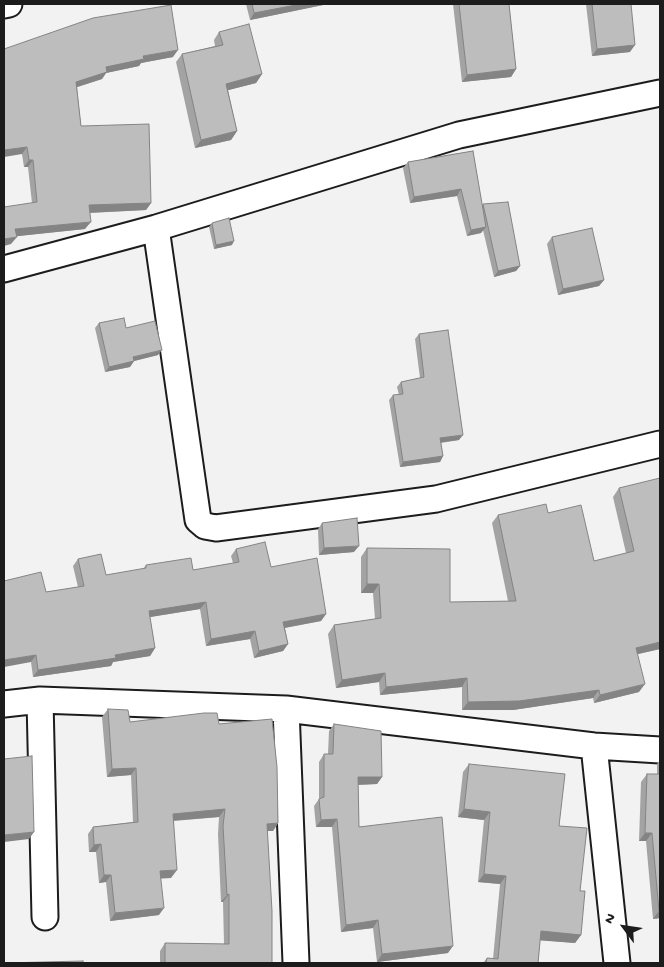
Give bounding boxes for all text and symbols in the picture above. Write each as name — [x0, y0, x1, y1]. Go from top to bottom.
north arrow — [599, 902, 649, 952]
text: N — [601, 911, 620, 927]

